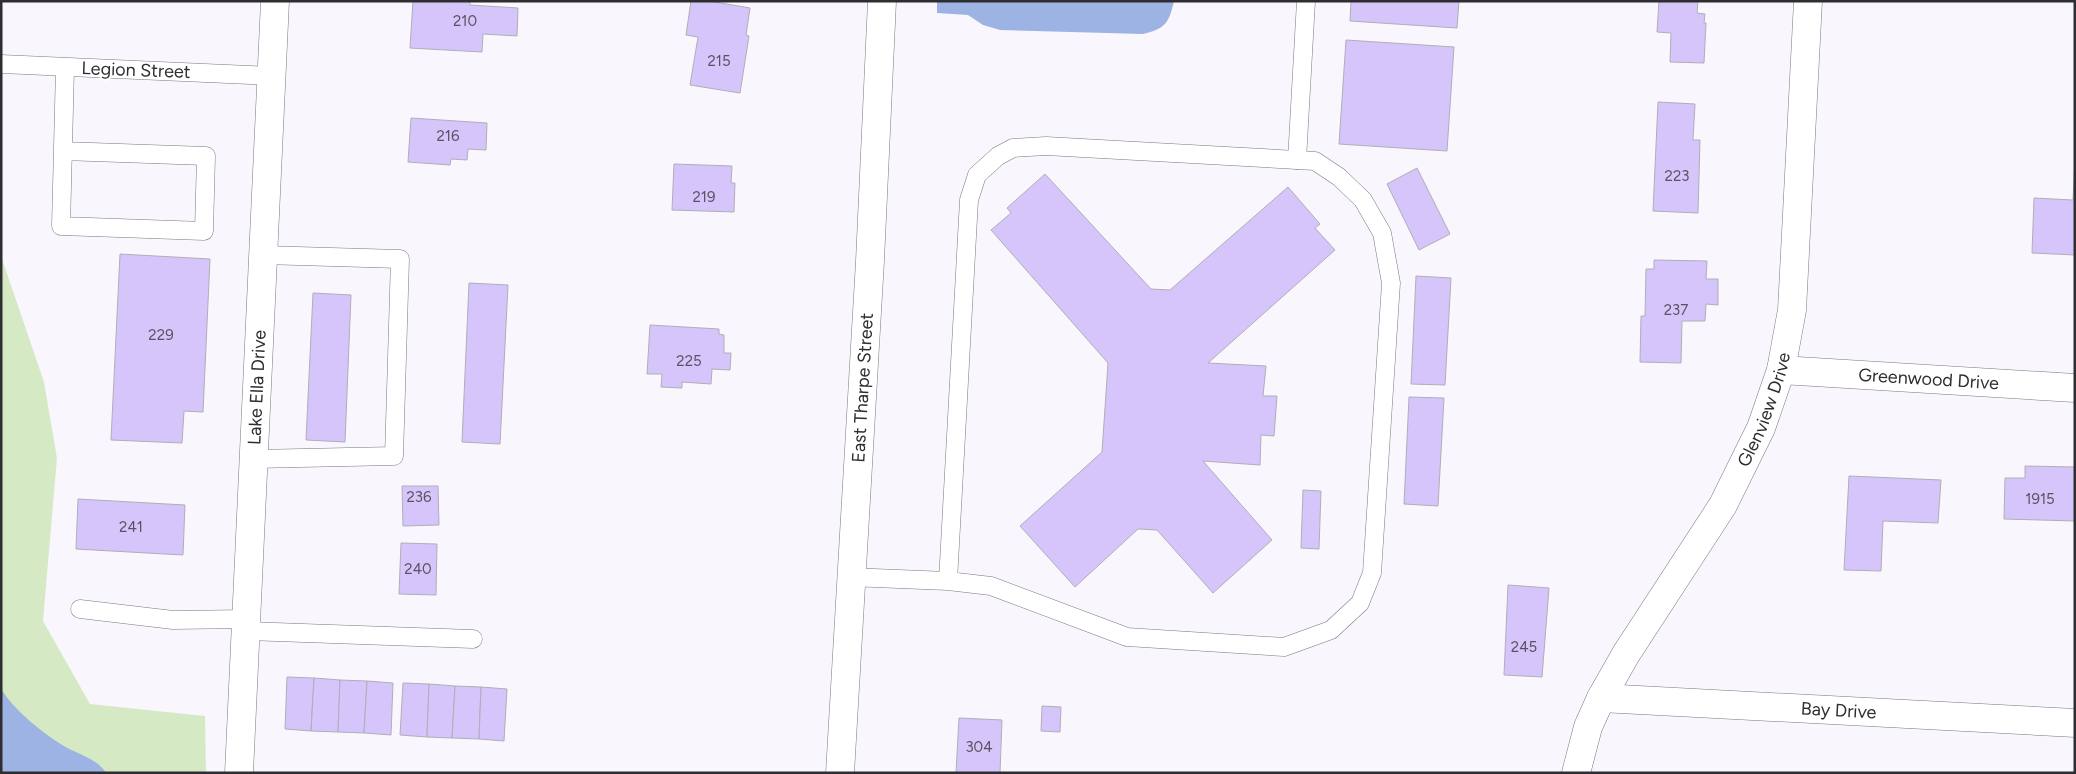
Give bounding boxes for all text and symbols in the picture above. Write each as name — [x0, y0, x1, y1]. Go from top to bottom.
house number: 210 — [453, 12, 477, 30]
house number: 215 — [707, 52, 731, 70]
street label: Legion Street — [81, 57, 191, 83]
house number: 216 — [436, 127, 460, 145]
house number: 223 — [1665, 167, 1689, 185]
house number: 219 — [692, 188, 716, 206]
house number: 237 — [1664, 301, 1688, 319]
street label: East Tharpe Street — [847, 312, 878, 463]
house number: 229 — [148, 326, 174, 344]
street label: Lake Ella Drive — [243, 329, 271, 446]
street label: Glenview Drive — [1733, 351, 1795, 471]
house number: 225 — [676, 352, 702, 370]
street label: Greenwood Drive — [1858, 364, 2000, 394]
house number: 236 — [406, 488, 432, 506]
house number: 1915 — [2025, 490, 2055, 508]
house number: 241 — [119, 518, 143, 536]
house number: 240 — [404, 560, 432, 578]
house number: 245 — [1511, 638, 1537, 656]
street label: Bay Drive — [1800, 698, 1877, 724]
house number: 304 — [965, 738, 993, 756]

